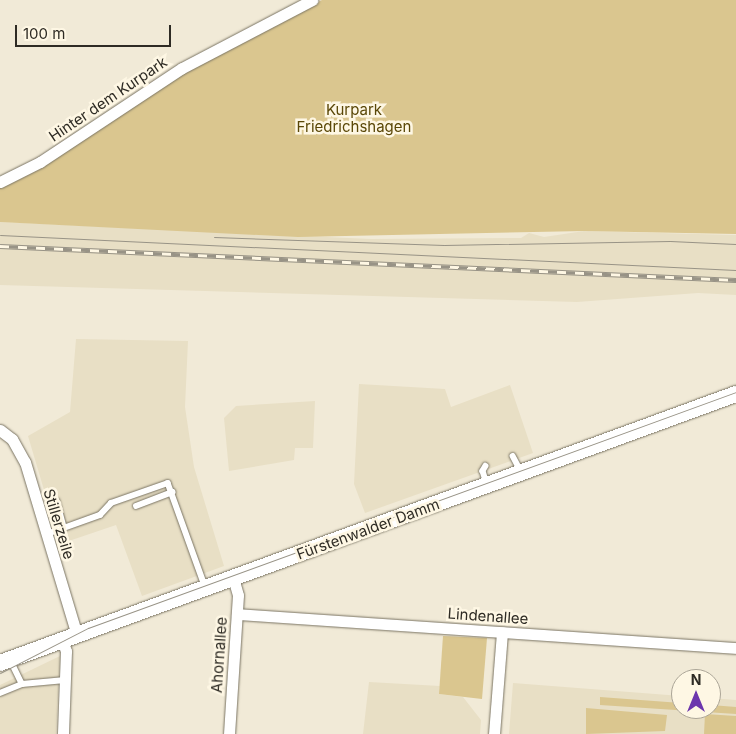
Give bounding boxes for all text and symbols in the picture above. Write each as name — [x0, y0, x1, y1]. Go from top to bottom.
scale bar — [18, 15, 174, 47]
text: 100 m — [23, 24, 65, 43]
street label: Hinter dem Kurpark — [46, 53, 170, 145]
park label: Kurpark Friedrichshagen — [297, 100, 411, 135]
street label: Stillerzeile — [40, 487, 78, 561]
street label: Fürstenwalder Damm — [294, 495, 442, 563]
street label: Lindenallee — [447, 604, 529, 628]
street label: Ahornallee — [207, 616, 231, 694]
north arrow — [671, 669, 721, 719]
text: N — [691, 671, 701, 688]

